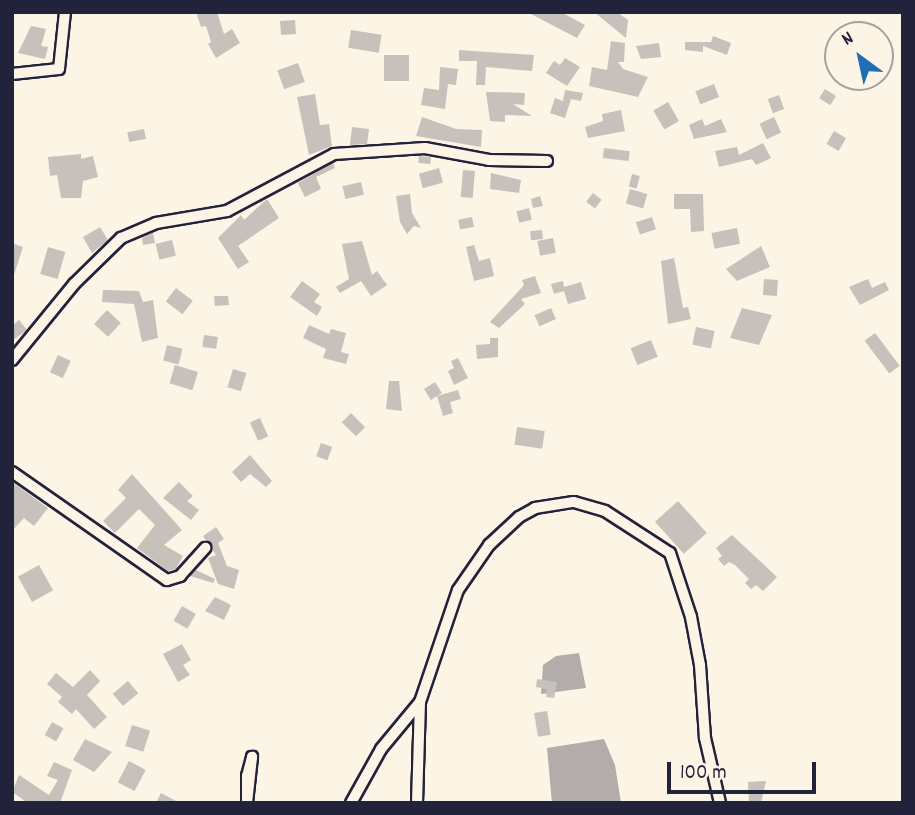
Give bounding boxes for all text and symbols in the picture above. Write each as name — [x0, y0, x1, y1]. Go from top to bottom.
north arrow — [824, 21, 894, 91]
text: N — [837, 26, 860, 54]
scale bar — [670, 748, 819, 792]
text: 100 m — [680, 759, 727, 789]

